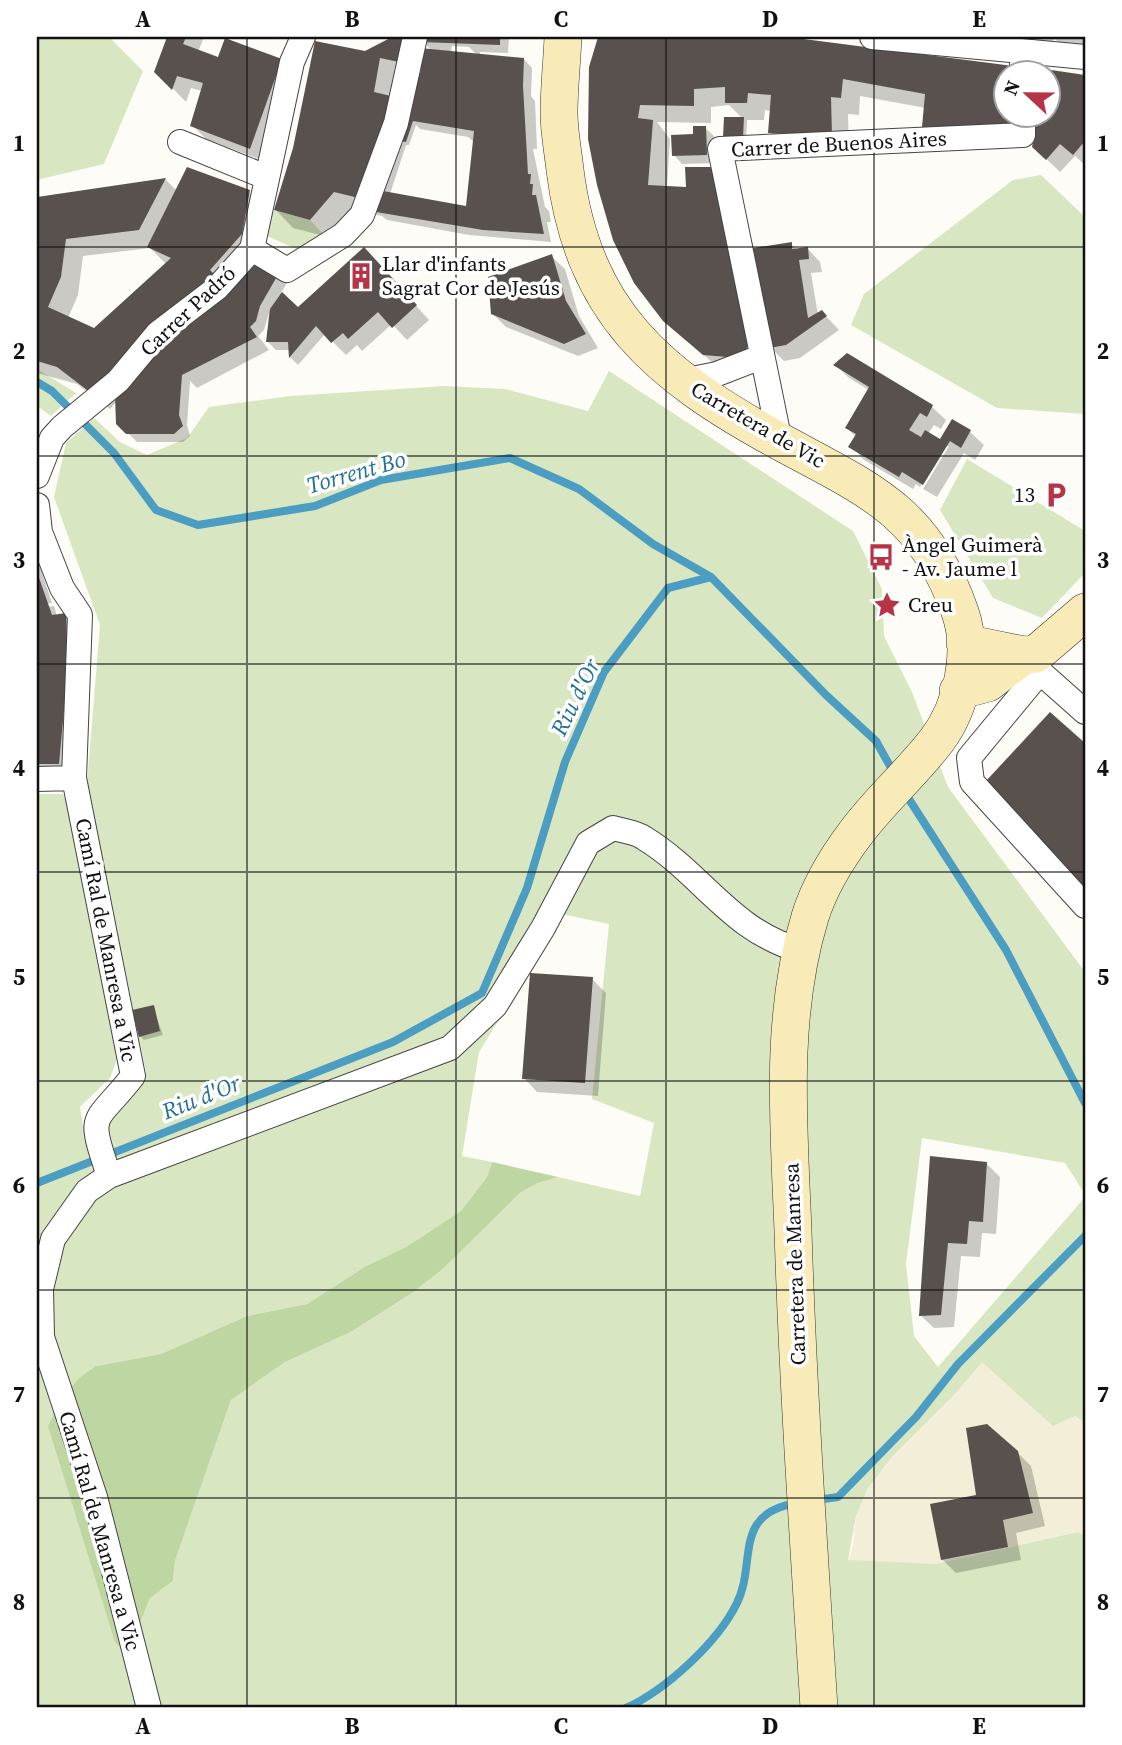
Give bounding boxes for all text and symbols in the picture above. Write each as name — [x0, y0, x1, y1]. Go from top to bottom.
text: A — [135, 3, 151, 35]
text: B — [345, 3, 360, 35]
text: C — [554, 3, 568, 35]
text: D — [762, 3, 778, 35]
text: E — [972, 3, 986, 35]
north arrow — [992, 60, 1062, 130]
text: N — [997, 76, 1026, 99]
street label: Carrer de Buenos Aires — [730, 123, 948, 164]
text: 1 — [13, 127, 25, 159]
text: 1 — [1097, 127, 1109, 159]
place label: Llar d'infants Sagrat Cor de Jesús — [382, 249, 560, 302]
street label: Carrer Padró — [134, 259, 242, 363]
building icon: Llar d'infants Sagrat Cor de Jesús — [346, 261, 376, 291]
text: 2 — [13, 335, 25, 367]
text: 2 — [1097, 335, 1109, 367]
street label: Carretera de Vic — [686, 374, 831, 475]
water label: Torrent Bo — [303, 443, 409, 501]
place label: 13 — [1014, 480, 1035, 509]
parking icon: 13 — [1041, 480, 1071, 510]
place label: Àngel Guimerà - Av. Jaume l — [902, 530, 1043, 583]
bus stop icon: Àngel Guimerà - Av. Jaume l — [866, 542, 896, 572]
text: 3 — [13, 544, 25, 576]
text: 3 — [1097, 544, 1109, 576]
place icon: Creu — [872, 590, 902, 620]
place label: Creu — [908, 590, 953, 619]
water label: Riu d'Or — [542, 652, 608, 742]
text: 4 — [13, 752, 25, 784]
text: 4 — [1097, 752, 1109, 784]
street label: Camí Ral de Manresa a Vic — [69, 816, 144, 1064]
text: 5 — [13, 961, 25, 993]
text: 5 — [1097, 961, 1109, 993]
water label: Riu d'Or — [156, 1066, 246, 1128]
street label: Carretera de Manresa — [776, 1162, 813, 1366]
text: 6 — [13, 1169, 25, 1201]
text: 6 — [1097, 1169, 1109, 1201]
text: 7 — [13, 1378, 25, 1410]
text: 7 — [1097, 1378, 1109, 1410]
street label: Camí Ral de Manresa a Vic — [52, 1408, 149, 1654]
text: 8 — [13, 1586, 25, 1618]
text: 8 — [1097, 1586, 1109, 1618]
text: A — [135, 1710, 151, 1742]
text: B — [345, 1710, 360, 1742]
text: C — [554, 1710, 568, 1742]
text: D — [762, 1710, 778, 1742]
text: E — [972, 1710, 986, 1742]

